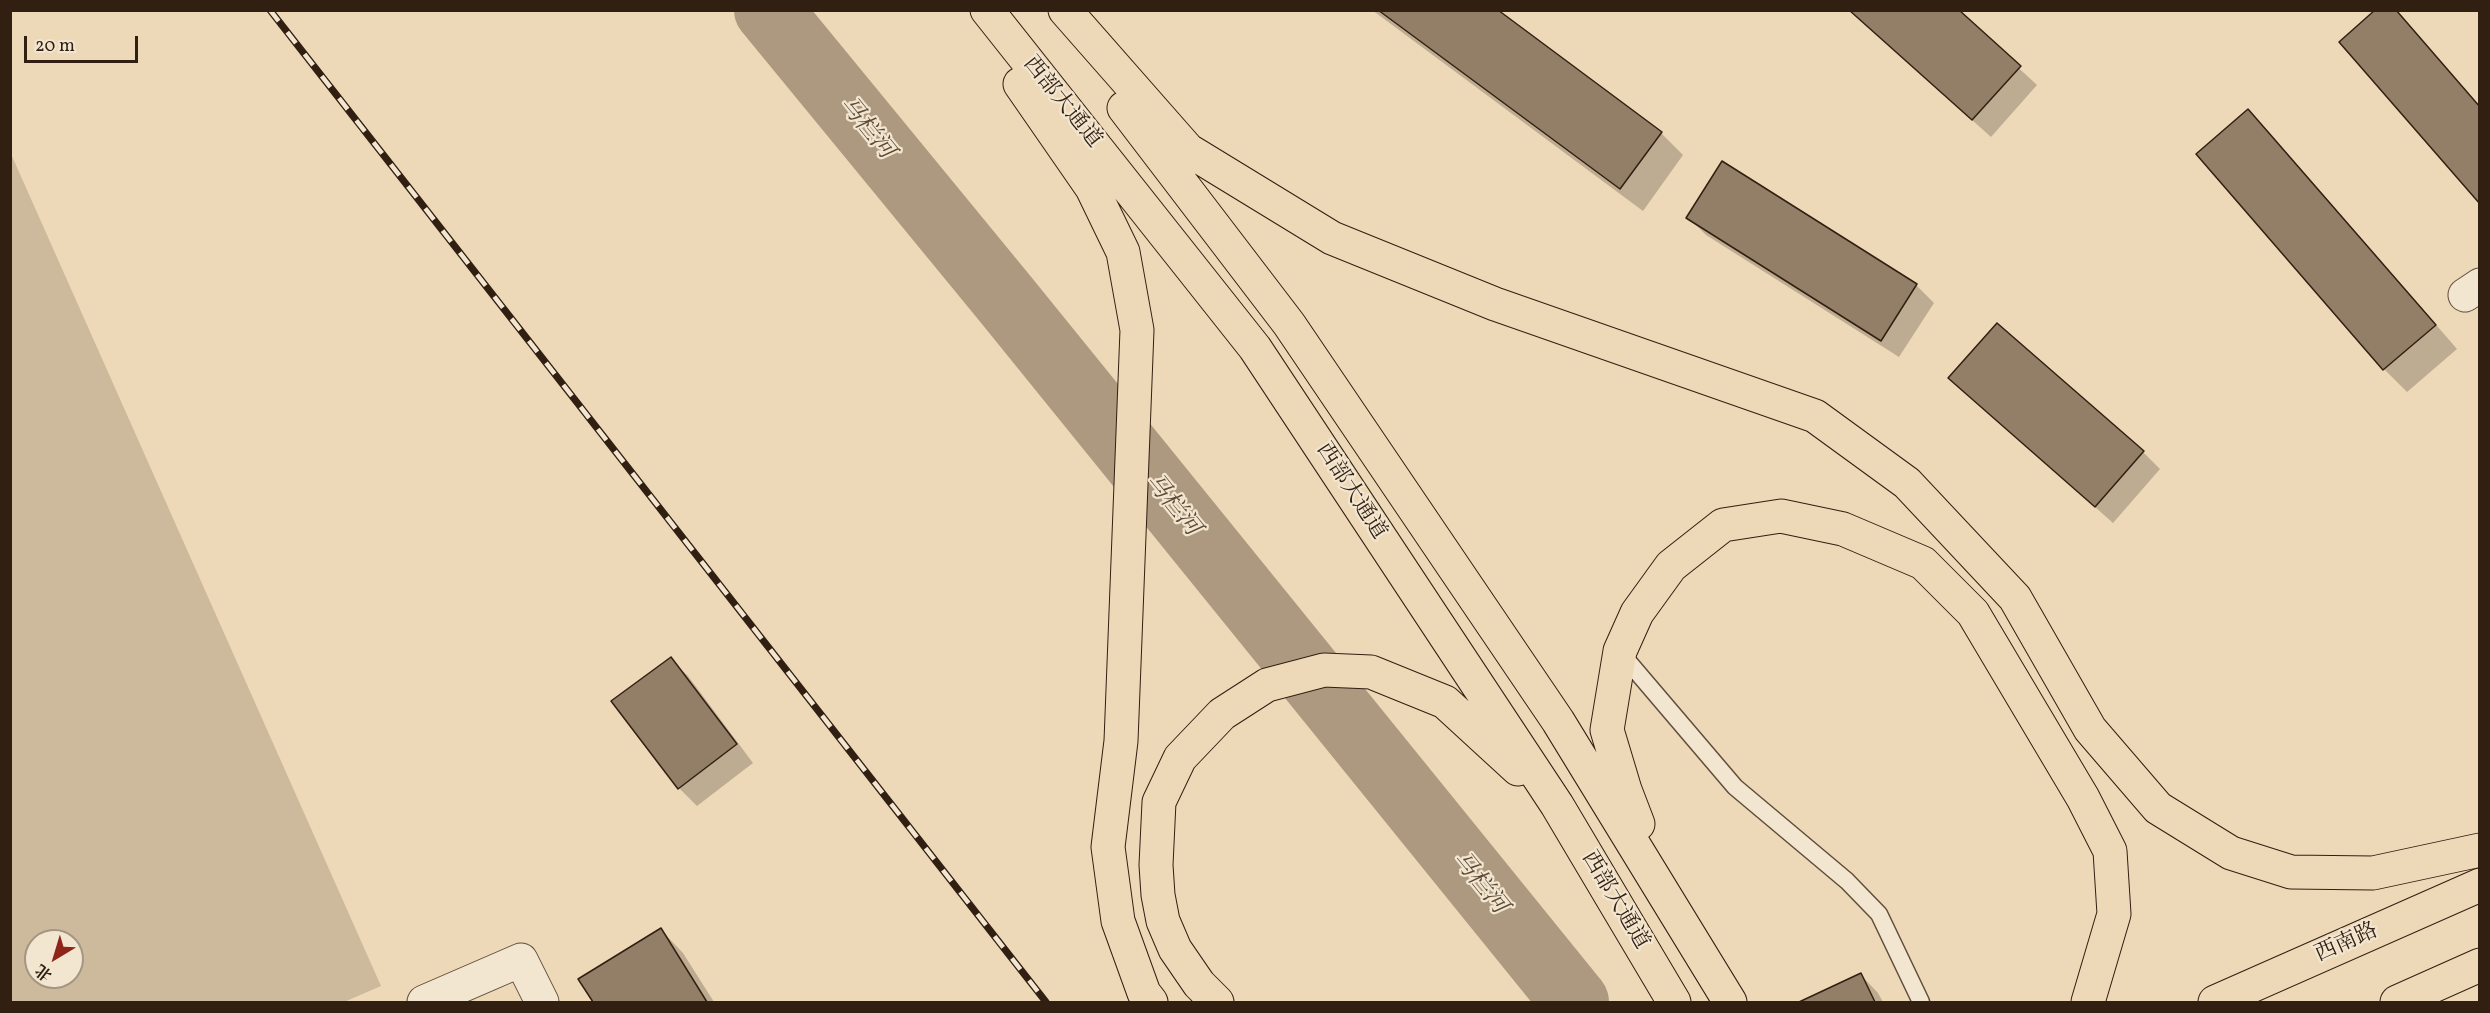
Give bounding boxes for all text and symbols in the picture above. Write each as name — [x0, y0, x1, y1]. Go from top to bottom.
scale bar — [27, 24, 141, 62]
text: 20 m — [35, 34, 75, 59]
street label: 西部大通道 — [1016, 52, 1106, 154]
water label: 马栏河 — [831, 92, 899, 166]
street label: 西部大通道 — [1309, 439, 1391, 545]
water label: 马栏河 — [1137, 469, 1205, 543]
water label: 马栏河 — [1444, 847, 1512, 921]
street label: 西部大通道 — [1574, 847, 1654, 955]
street label: 西南路 — [2311, 919, 2383, 969]
north arrow — [24, 929, 84, 989]
text: 北 — [31, 958, 57, 985]

